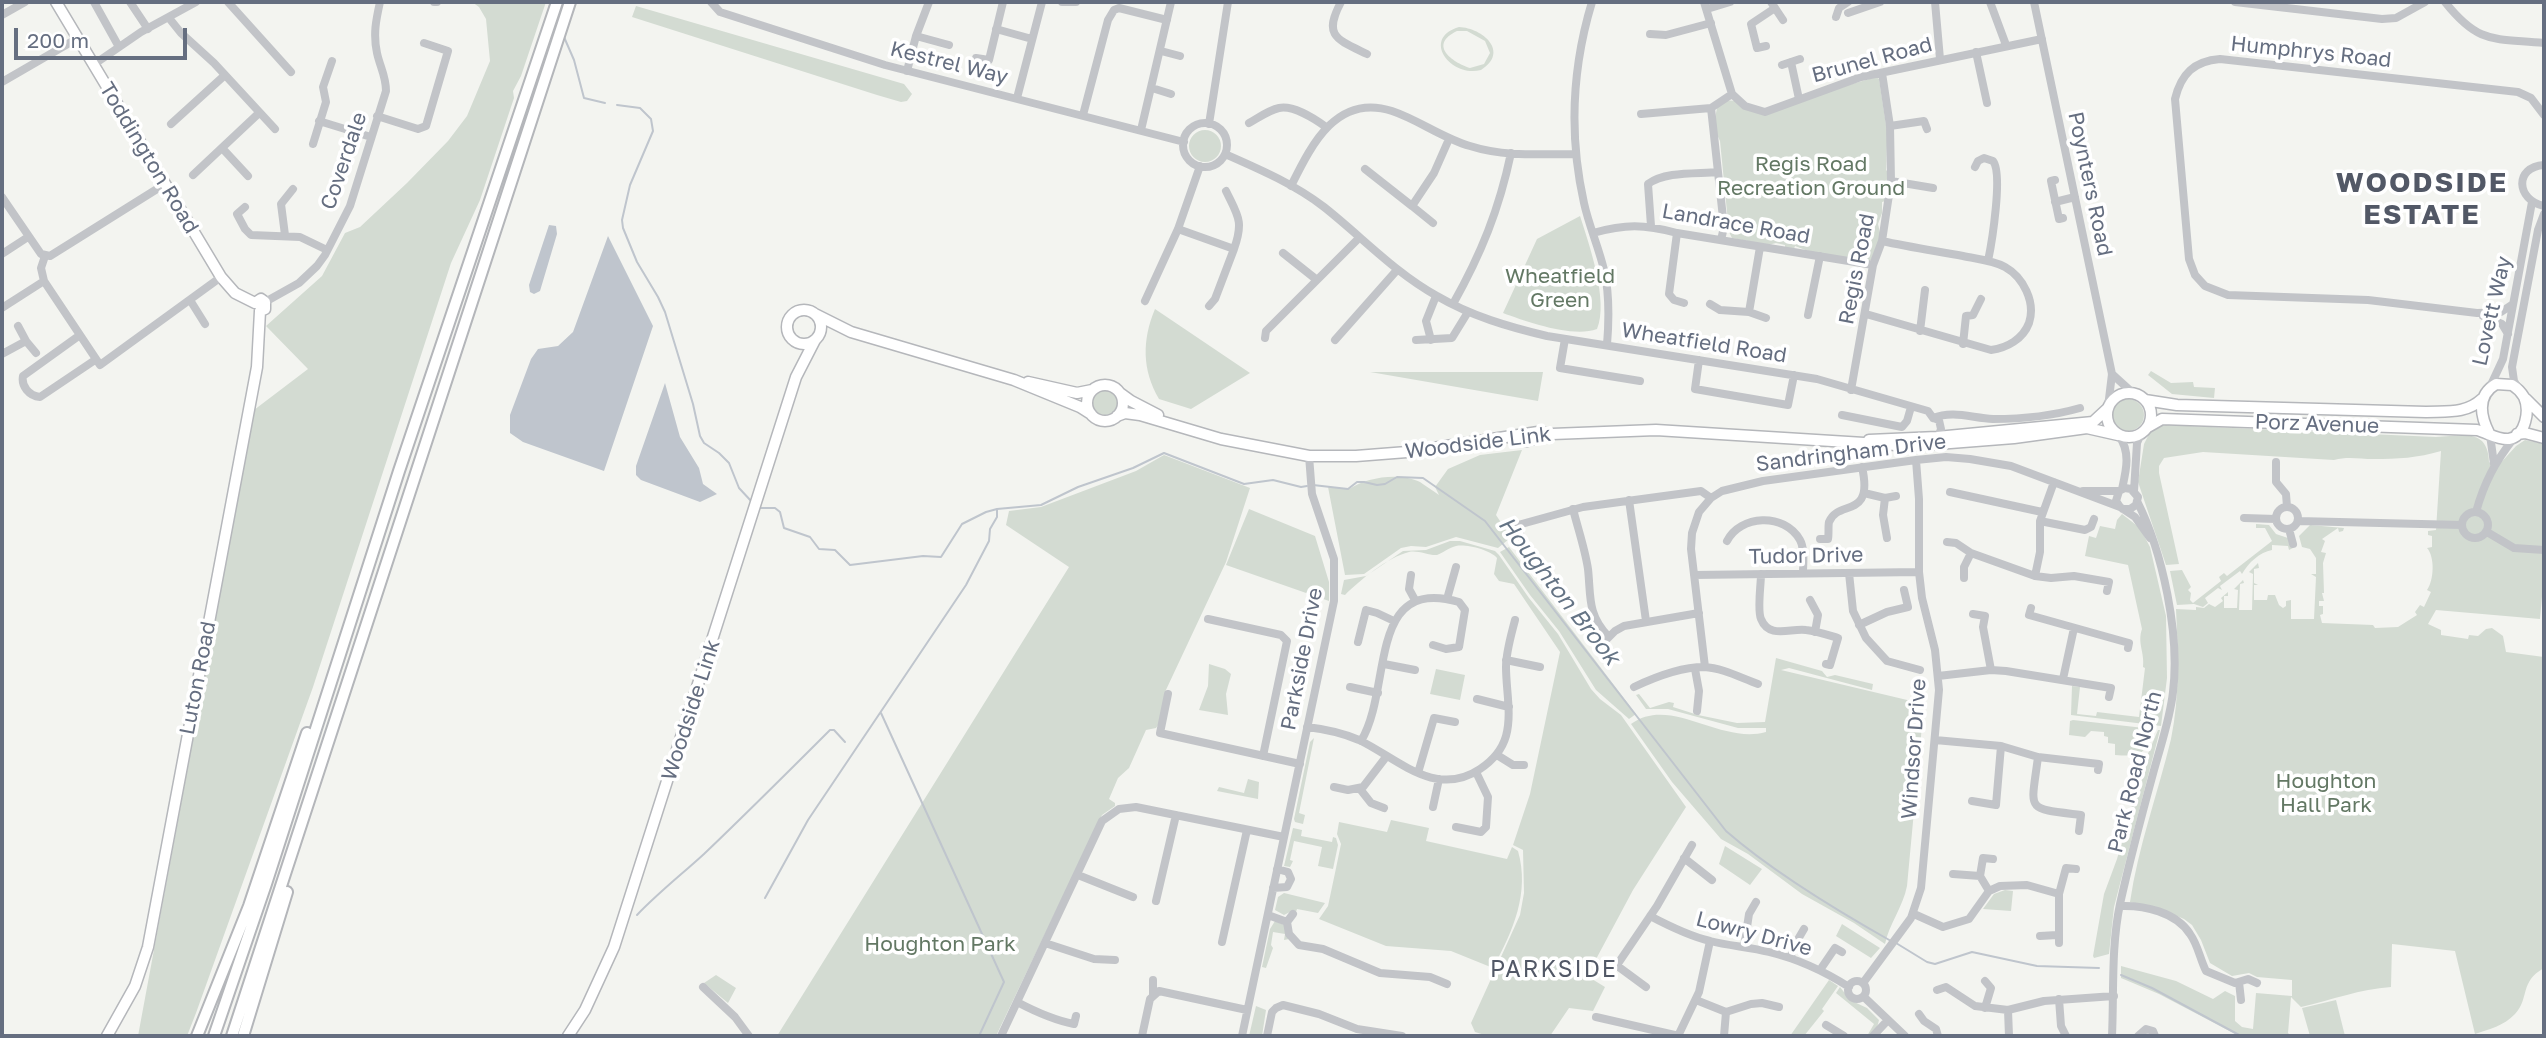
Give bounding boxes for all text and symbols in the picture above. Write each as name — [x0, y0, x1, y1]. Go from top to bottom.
scale bar — [18, 14, 191, 58]
text: 200 m — [27, 27, 89, 53]
street label: Humphrys Road — [2229, 31, 2393, 73]
street label: Brunel Road — [1809, 32, 1935, 88]
street label: Kestrel Way — [888, 36, 1010, 90]
street label: Toddington Road — [94, 78, 204, 238]
street label: Coverdale — [316, 109, 372, 213]
street label: Poynters Road — [2062, 110, 2118, 258]
park label: Regis Road Recreation Ground — [1717, 151, 1905, 201]
district label: WOODSIDE ESTATE — [2337, 166, 2507, 232]
street label: Landrace Road — [1660, 199, 1812, 249]
street label: Regis Road — [1834, 211, 1880, 327]
street label: Lovett Way — [2467, 254, 2517, 368]
park label: Wheatfield Green — [1505, 263, 1615, 313]
street label: Wheatfield Road — [1620, 318, 1788, 368]
street label: Porz Avenue — [2254, 409, 2380, 439]
street label: Woodside Link — [1404, 422, 1552, 464]
street label: Sandringham Drive — [1754, 429, 1948, 477]
water label: Houghton Brook — [1492, 511, 1626, 671]
street label: Tudor Drive — [1748, 542, 1864, 570]
street label: Parkside Drive — [1276, 586, 1328, 732]
street label: Luton Road — [175, 619, 221, 737]
street label: Woodside Link — [656, 636, 726, 784]
street label: Windsor Drive — [1897, 678, 1931, 820]
street label: Park Road North — [2103, 688, 2167, 856]
park label: Houghton Hall Park — [2276, 768, 2376, 818]
street label: Lowry Drive — [1693, 906, 1815, 962]
park label: Houghton Park — [864, 931, 1016, 957]
district label: PARKSIDE — [1491, 956, 1617, 984]

